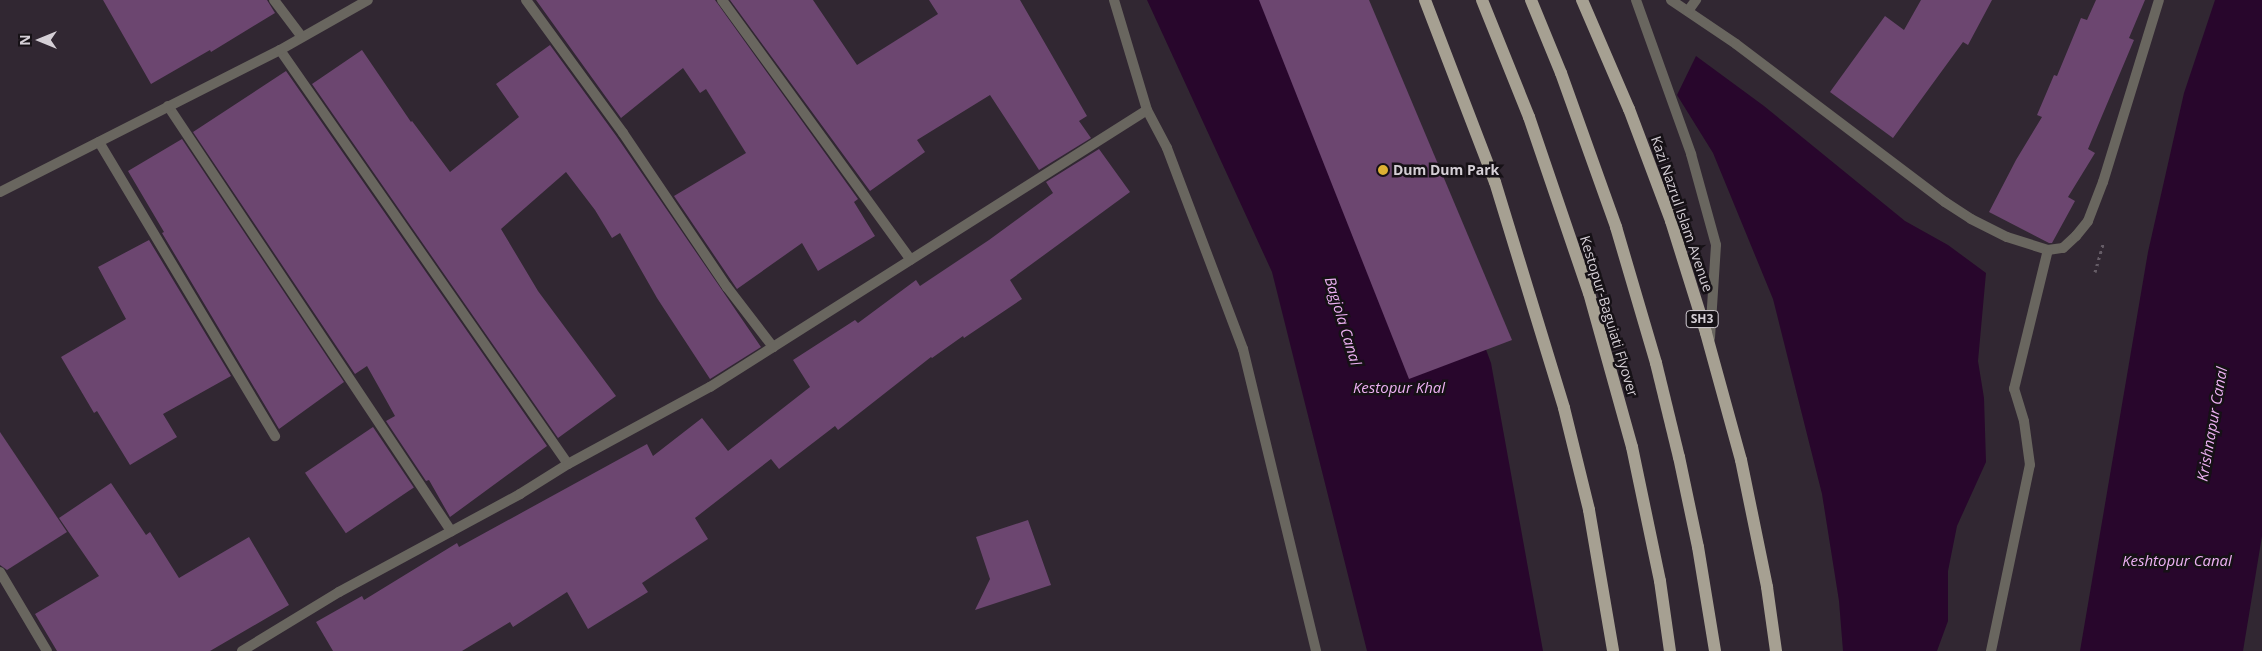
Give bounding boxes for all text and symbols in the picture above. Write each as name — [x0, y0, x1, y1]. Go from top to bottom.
north arrow — [15, 15, 65, 65]
text: N — [15, 34, 34, 46]
street label: Kazi Nazrul Islam Avenue — [1647, 134, 1717, 294]
place label: Dum Dum Park — [1393, 162, 1499, 178]
marker: Dum Dum Park — [1377, 164, 1389, 176]
street label: Kestopur-Baguiati Flyover — [1577, 234, 1641, 398]
water label: Bagjola Canal — [1321, 274, 1365, 368]
road number: SH3 — [1684, 310, 1720, 328]
water label: Krishnapur Canal — [2193, 365, 2231, 483]
water label: Kestopur Khal — [1353, 379, 1445, 397]
water label: Keshtopur Canal — [2122, 552, 2232, 570]

